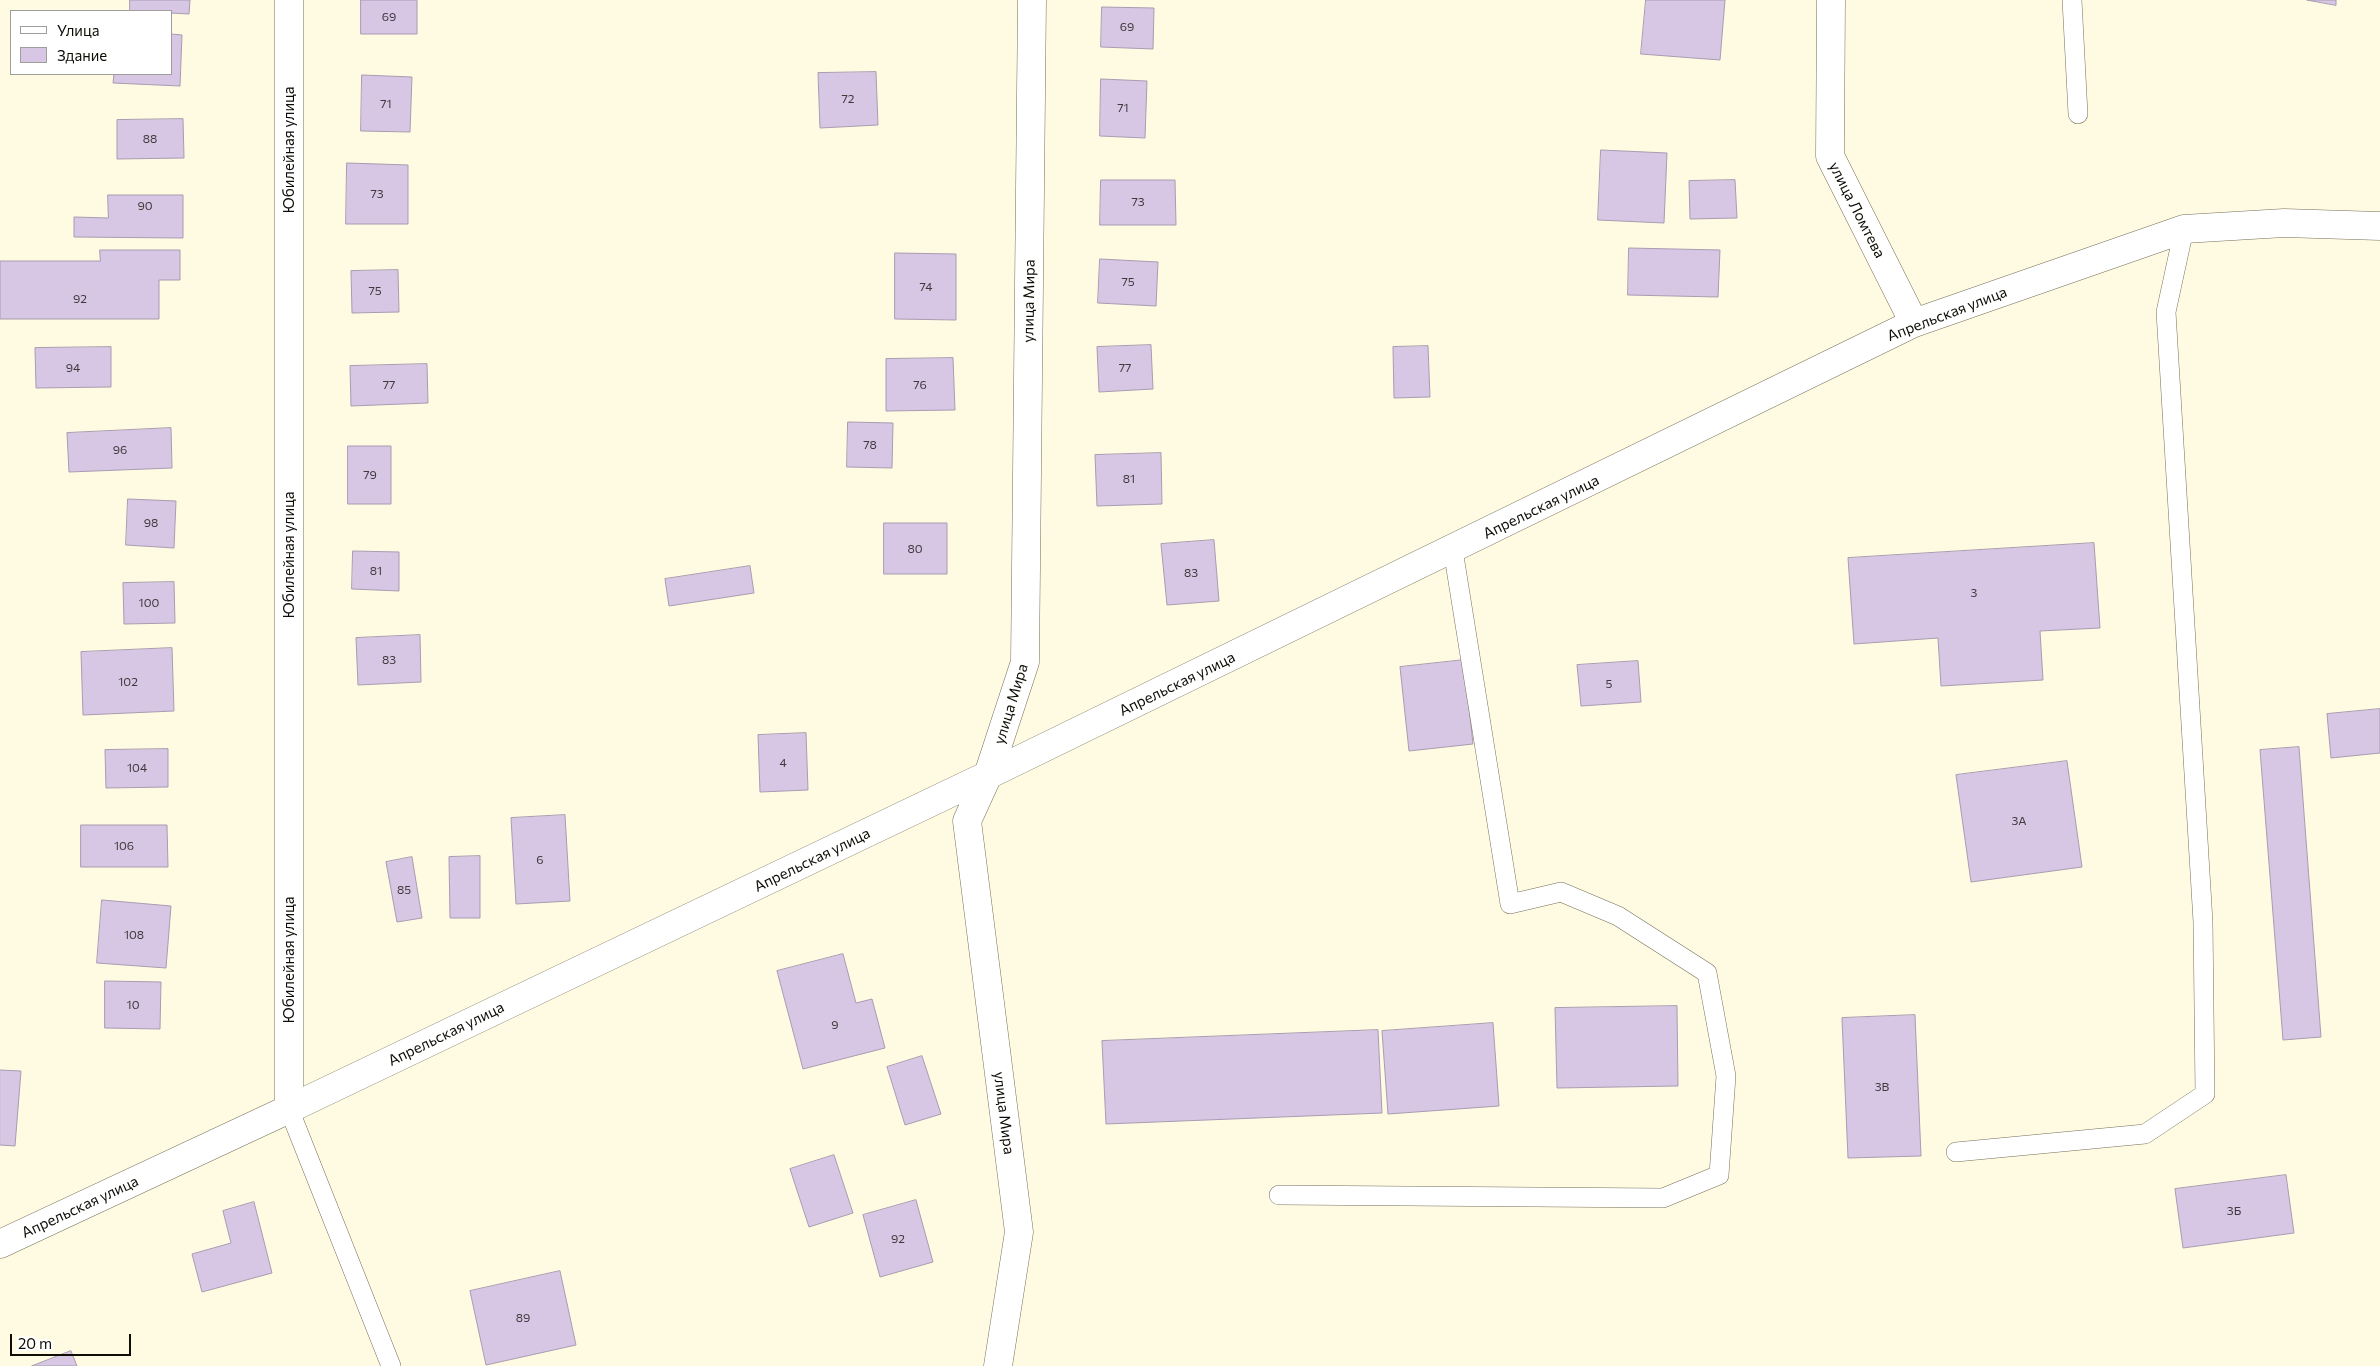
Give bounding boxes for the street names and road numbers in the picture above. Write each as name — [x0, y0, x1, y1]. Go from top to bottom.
street label: Юбилейная улица — [280, 86, 298, 214]
street label: улица Ломтева — [1825, 159, 1889, 261]
street label: улица Мира — [1019, 259, 1039, 343]
street label: Апрельская улица — [1885, 283, 2009, 345]
street label: Апрельская улица — [1480, 471, 1602, 543]
street label: Юбилейная улица — [280, 491, 298, 619]
street label: Апрельская улица — [1116, 648, 1238, 720]
street label: улица Мира — [990, 661, 1032, 747]
street label: Апрельская улица — [751, 824, 873, 896]
street label: Юбилейная улица — [280, 896, 298, 1024]
street label: Апрельская улица — [385, 998, 507, 1070]
street label: улица Мира — [990, 1071, 1018, 1155]
street label: Апрельская улица — [19, 1172, 141, 1242]

